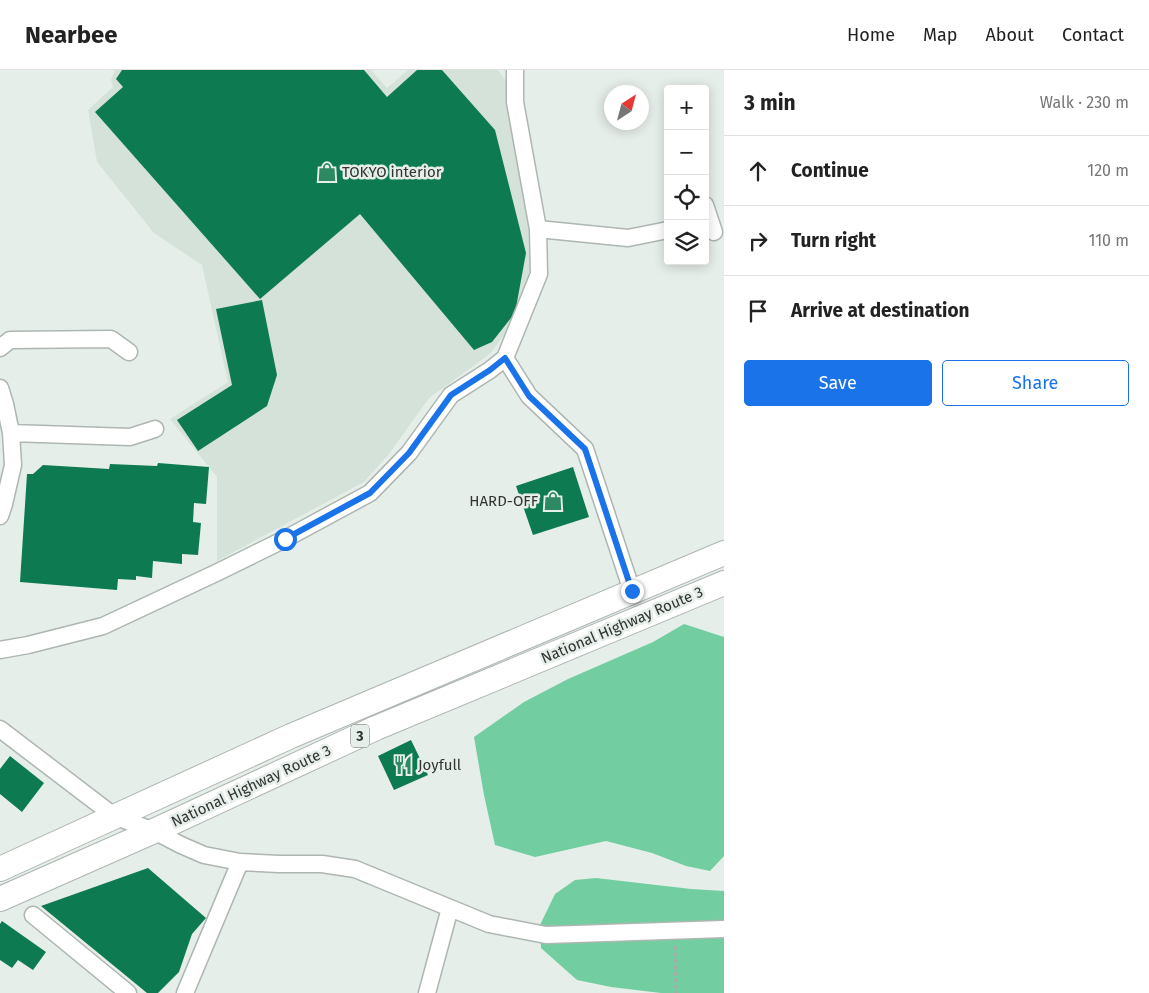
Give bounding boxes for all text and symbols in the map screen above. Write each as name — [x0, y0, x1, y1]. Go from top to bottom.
text: Nearbee — [25, 21, 118, 49]
text: Home — [847, 24, 895, 46]
text: Map — [923, 24, 957, 46]
text: About — [985, 24, 1034, 46]
text: Contact — [1062, 24, 1124, 46]
north arrow — [604, 85, 649, 130]
map controls — [664, 85, 709, 265]
button: + — [664, 85, 709, 130]
text: 3 min — [744, 90, 796, 116]
text: Walk · 230 m — [1040, 93, 1129, 112]
button: − — [664, 130, 709, 175]
icon: ahead — [744, 157, 772, 185]
text: Continue — [791, 159, 869, 182]
shop icon: TOKYO interior — [316, 161, 338, 183]
text: 120 m — [1087, 161, 1129, 180]
place label: TOKYO interior — [342, 163, 442, 181]
button: locate — [664, 175, 709, 220]
button: layers — [664, 220, 709, 265]
icon: right — [744, 227, 772, 255]
text: Turn right — [791, 229, 876, 252]
text: 110 m — [1088, 231, 1129, 250]
icon: arrive — [744, 297, 772, 325]
text: Arrive at destination — [791, 299, 970, 322]
button: Save — [744, 360, 932, 406]
button: Share — [942, 360, 1129, 406]
shop icon: HARD-OFF — [542, 490, 564, 512]
place label: HARD-OFF — [469, 492, 538, 510]
route start — [274, 528, 297, 551]
route end — [621, 580, 644, 603]
street label: National Highway Route 3 — [538, 583, 706, 667]
road number: 3 — [351, 724, 369, 748]
street label: National Highway Route 3 — [168, 741, 334, 831]
restaurant icon: Joyfull — [392, 754, 414, 776]
place label: Joyfull — [418, 756, 462, 774]

